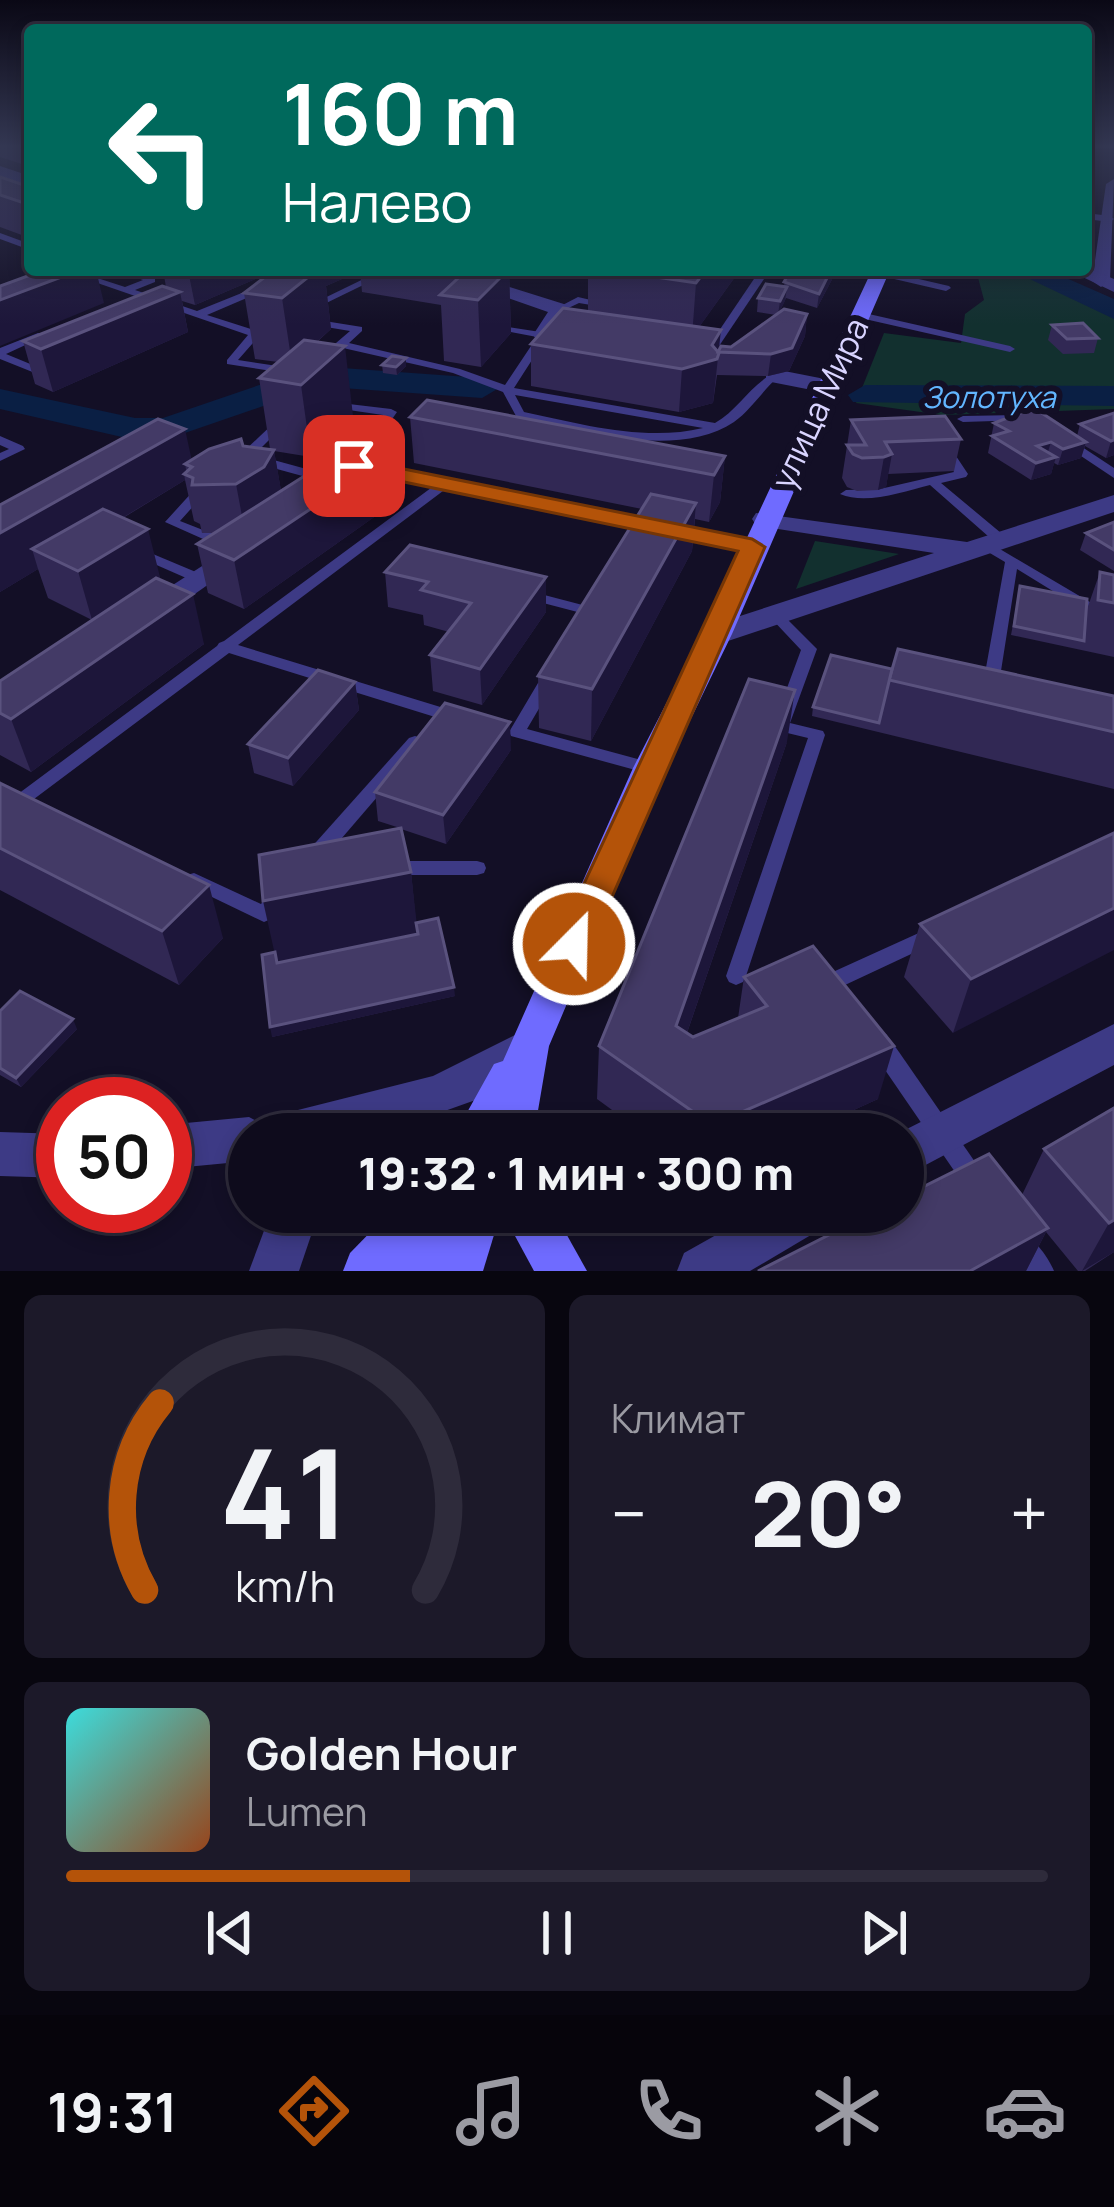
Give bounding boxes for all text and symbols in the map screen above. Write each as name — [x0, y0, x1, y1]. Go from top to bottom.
text: 160 m — [282, 55, 519, 170]
icon: left — [84, 72, 240, 228]
text: Налево — [282, 164, 472, 238]
street label: улица Мира — [760, 310, 878, 496]
water label: Золотуха — [923, 376, 1057, 417]
pin — [303, 415, 405, 517]
icon: arrive — [321, 433, 387, 499]
position arrow — [511, 881, 637, 1007]
speed limit sign: 50 — [36, 1077, 192, 1233]
text: 19:32 · 1 мин · 300 m — [358, 1142, 794, 1204]
text: Климат — [611, 1391, 746, 1445]
text: 41 — [219, 1406, 350, 1576]
text: 20° — [751, 1451, 906, 1574]
text: − — [611, 1468, 647, 1558]
text: + — [1010, 1468, 1048, 1558]
text: km/h — [235, 1555, 334, 1614]
text: Golden Hour — [246, 1722, 517, 1784]
text: Lumen — [246, 1784, 367, 1838]
icon: previous — [197, 1900, 263, 1966]
icon: pause — [524, 1900, 590, 1966]
icon: next — [851, 1900, 917, 1966]
icon: directions — [272, 2069, 356, 2153]
icon: music — [449, 2069, 533, 2153]
icon: phone — [627, 2069, 711, 2153]
icon: climate — [805, 2069, 889, 2153]
icon: car — [983, 2069, 1067, 2153]
text: 19:31 — [47, 2074, 178, 2148]

